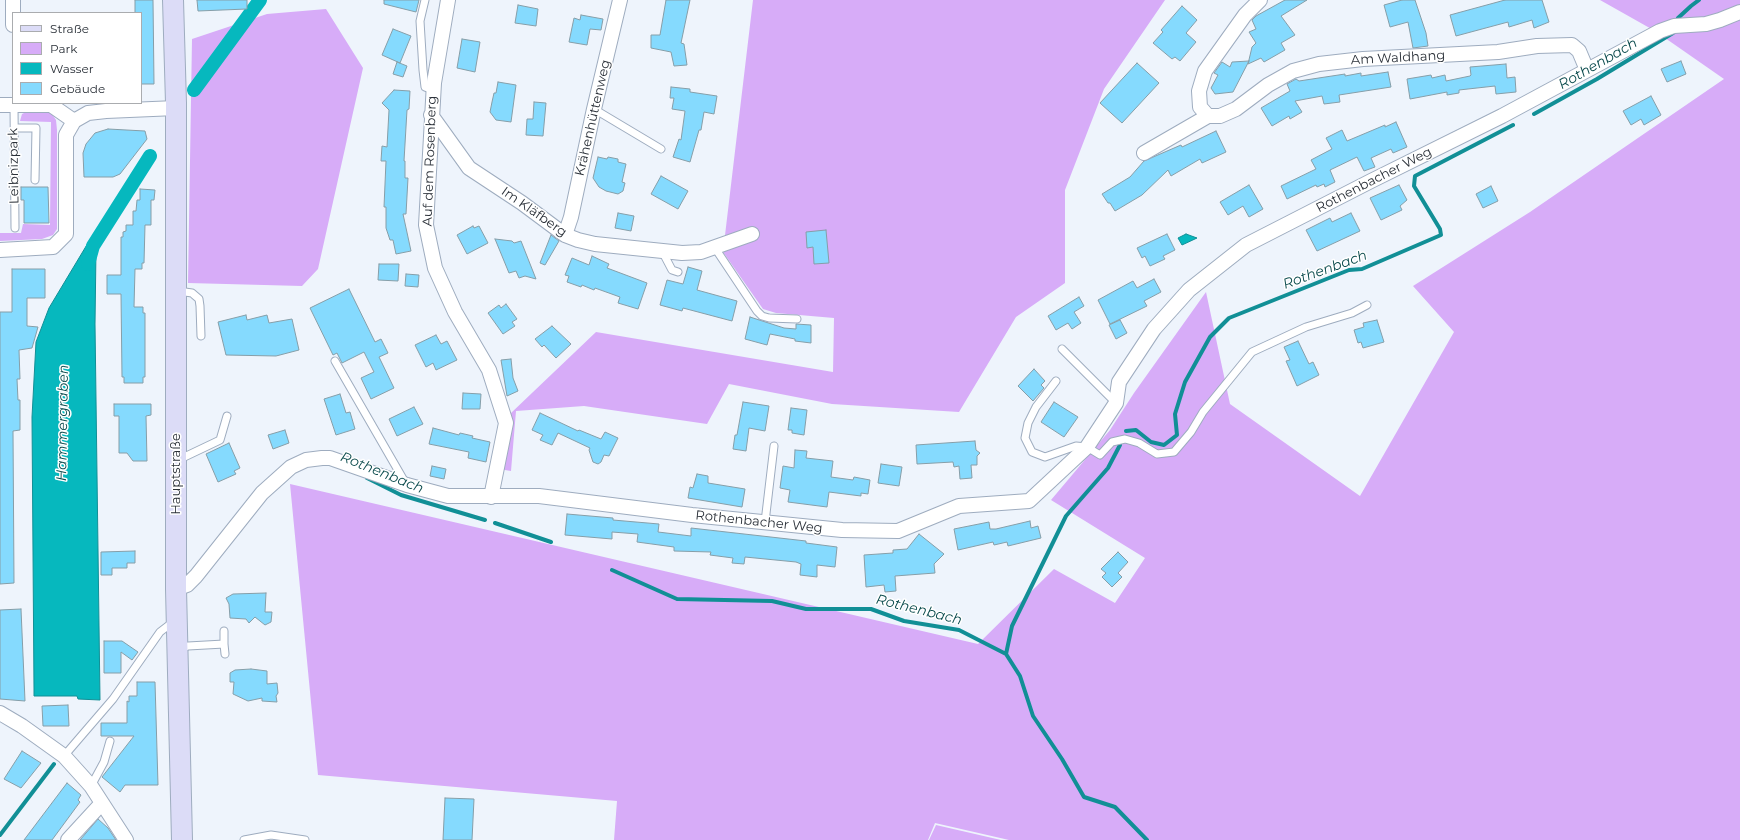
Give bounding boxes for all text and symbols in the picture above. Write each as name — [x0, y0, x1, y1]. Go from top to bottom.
legend — [12, 12, 142, 104]
text: Straße — [50, 21, 89, 36]
water label: Rothenbach — [1556, 35, 1640, 93]
text: Park — [50, 41, 77, 56]
street label: Am Waldhang — [1350, 48, 1446, 68]
street label: Krähenhüttenweg — [572, 58, 614, 178]
text: Wasser — [50, 61, 94, 76]
text: Gebäude — [50, 81, 105, 96]
street label: Auf dem Rosenberg — [420, 95, 440, 227]
street label: Leibnizpark — [6, 128, 22, 204]
street label: Rothenbacher Weg — [1314, 144, 1434, 216]
street label: Im Kläfberg — [498, 184, 570, 240]
water label: Rothenbach — [1281, 247, 1369, 293]
water label: Hammergraben — [54, 365, 72, 481]
street label: Hauptstraße — [168, 433, 184, 515]
water label: Rothenbach — [338, 449, 426, 497]
street label: Rothenbacher Weg — [695, 508, 823, 536]
water label: Rothenbach — [874, 591, 964, 629]

